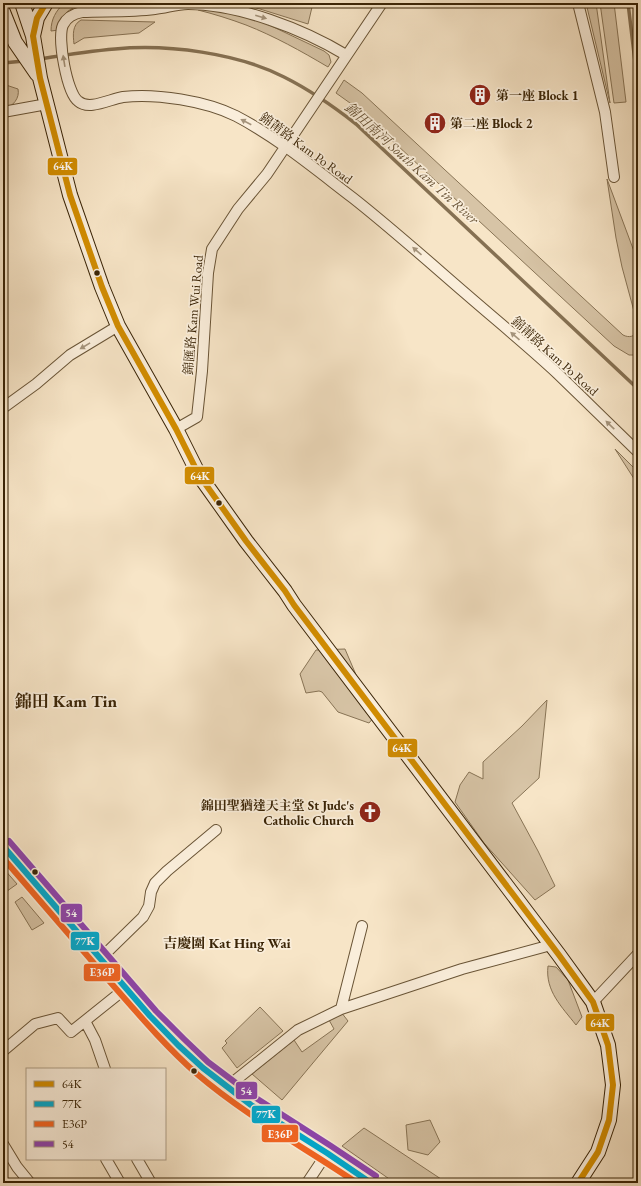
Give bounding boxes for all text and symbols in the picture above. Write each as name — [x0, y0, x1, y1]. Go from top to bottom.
one-way arrow — [255, 14, 267, 20]
one-way arrow — [61, 55, 67, 67]
building icon: 第一座 Block 1 — [467, 82, 493, 108]
place label: 第一座 Block 1 — [496, 87, 579, 104]
water label: 錦田南河 South Kam Tin River — [341, 98, 483, 228]
street label: 錦莆路 Kam Po Road — [256, 108, 356, 188]
building icon: 第二座 Block 2 — [422, 110, 448, 136]
place label: 第二座 Block 2 — [450, 115, 533, 132]
one-way arrow — [241, 118, 252, 125]
line badge: 64K — [47, 157, 78, 176]
text: 64K — [53, 159, 74, 173]
one-way arrow — [411, 246, 422, 255]
street label: 錦匯路 Kam Wui Road — [179, 254, 207, 376]
unlabelled marker — [92, 268, 102, 278]
street label: 錦莆路 Kam Po Road — [508, 313, 602, 400]
one-way arrow — [509, 332, 520, 341]
one-way arrow — [79, 342, 91, 349]
one-way arrow — [605, 420, 615, 430]
line badge: 64K — [184, 466, 215, 485]
text: 64K — [190, 469, 211, 483]
unlabelled marker — [214, 498, 224, 508]
district label: 錦田 Kam Tin — [15, 690, 118, 712]
line badge: 64K — [387, 738, 418, 758]
text: 64K — [392, 741, 413, 755]
place label: 錦田聖猶達天主堂 St Jude's Catholic Church — [201, 797, 355, 829]
church icon: 錦田聖猶達天主堂 St Jude's Catholic Church — [357, 799, 383, 825]
unlabelled marker — [30, 867, 40, 877]
line badge: 54 — [60, 903, 83, 923]
text: 54 — [65, 906, 77, 920]
line badge: 77K — [70, 931, 100, 951]
text: 77K — [75, 934, 96, 948]
district label: 吉慶圍 Kat Hing Wai — [163, 934, 291, 952]
line badge: E36P — [83, 963, 121, 982]
text: E36P — [90, 965, 115, 979]
line badge: 64K — [585, 1013, 615, 1032]
text: 64K — [590, 1016, 611, 1030]
unlabelled marker — [189, 1066, 199, 1076]
legend — [26, 1068, 166, 1160]
text: 64K — [62, 1076, 83, 1092]
line badge: 54 — [235, 1081, 258, 1100]
text: 54 — [240, 1084, 252, 1098]
text: 77K — [62, 1096, 83, 1112]
line badge: 77K — [251, 1105, 281, 1124]
text: 77K — [256, 1107, 277, 1121]
text: E36P — [62, 1116, 87, 1132]
line badge: E36P — [261, 1124, 299, 1143]
text: E36P — [268, 1127, 293, 1141]
text: 54 — [62, 1136, 74, 1152]

